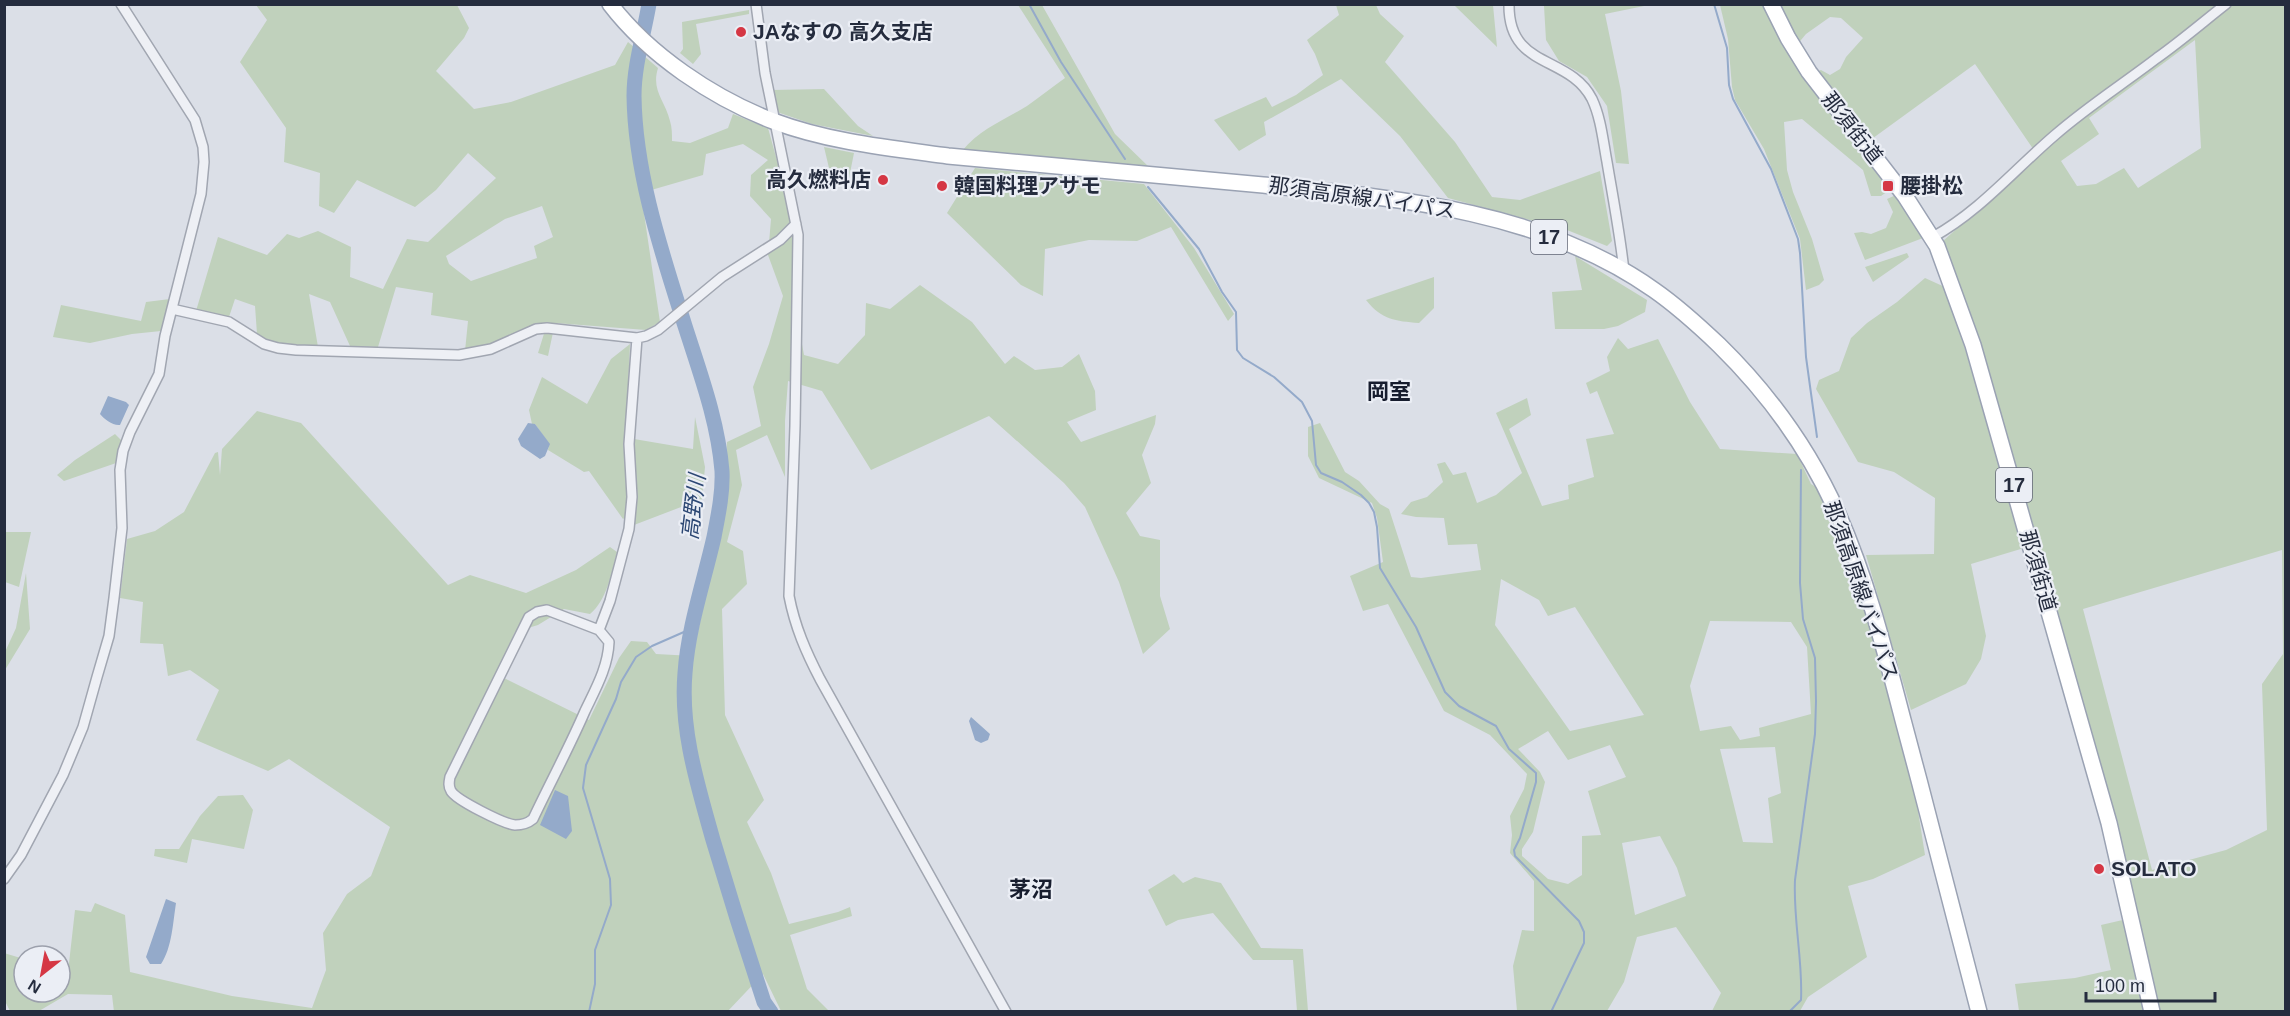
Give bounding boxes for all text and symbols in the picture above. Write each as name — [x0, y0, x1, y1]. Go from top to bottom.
place label: JAなすの 高久支店 — [753, 20, 933, 43]
marker: JAなすの 高久支店 — [734, 25, 748, 39]
street label: 那須街道 — [1817, 88, 1887, 168]
place label: 高久燃料店 — [766, 168, 871, 191]
marker: 高久燃料店 — [876, 173, 890, 187]
street label: 那須高原線バイパス — [1267, 173, 1457, 222]
place label: 韓国料理アサモ — [954, 174, 1101, 197]
place label: 腰掛松 — [1900, 174, 1963, 197]
marker: 韓国料理アサモ — [935, 179, 949, 193]
marker: 腰掛松 — [1881, 179, 1895, 193]
road number: 17 — [1531, 220, 1567, 254]
district label: 岡室 — [1367, 379, 1411, 404]
road number: 17 — [1996, 468, 2032, 502]
water label: 高野川 — [677, 471, 710, 541]
street label: 那須高原線バイパス — [1820, 498, 1903, 684]
street label: 那須街道 — [2016, 527, 2061, 614]
place label: SOLATO — [2111, 857, 2197, 880]
marker: SOLATO — [2092, 862, 2106, 876]
district label: 茅沼 — [1009, 877, 1053, 902]
north arrow — [12, 944, 72, 1004]
scale bar — [2086, 965, 2215, 1003]
text: N — [25, 976, 44, 997]
text: 100 m — [2095, 976, 2145, 996]

